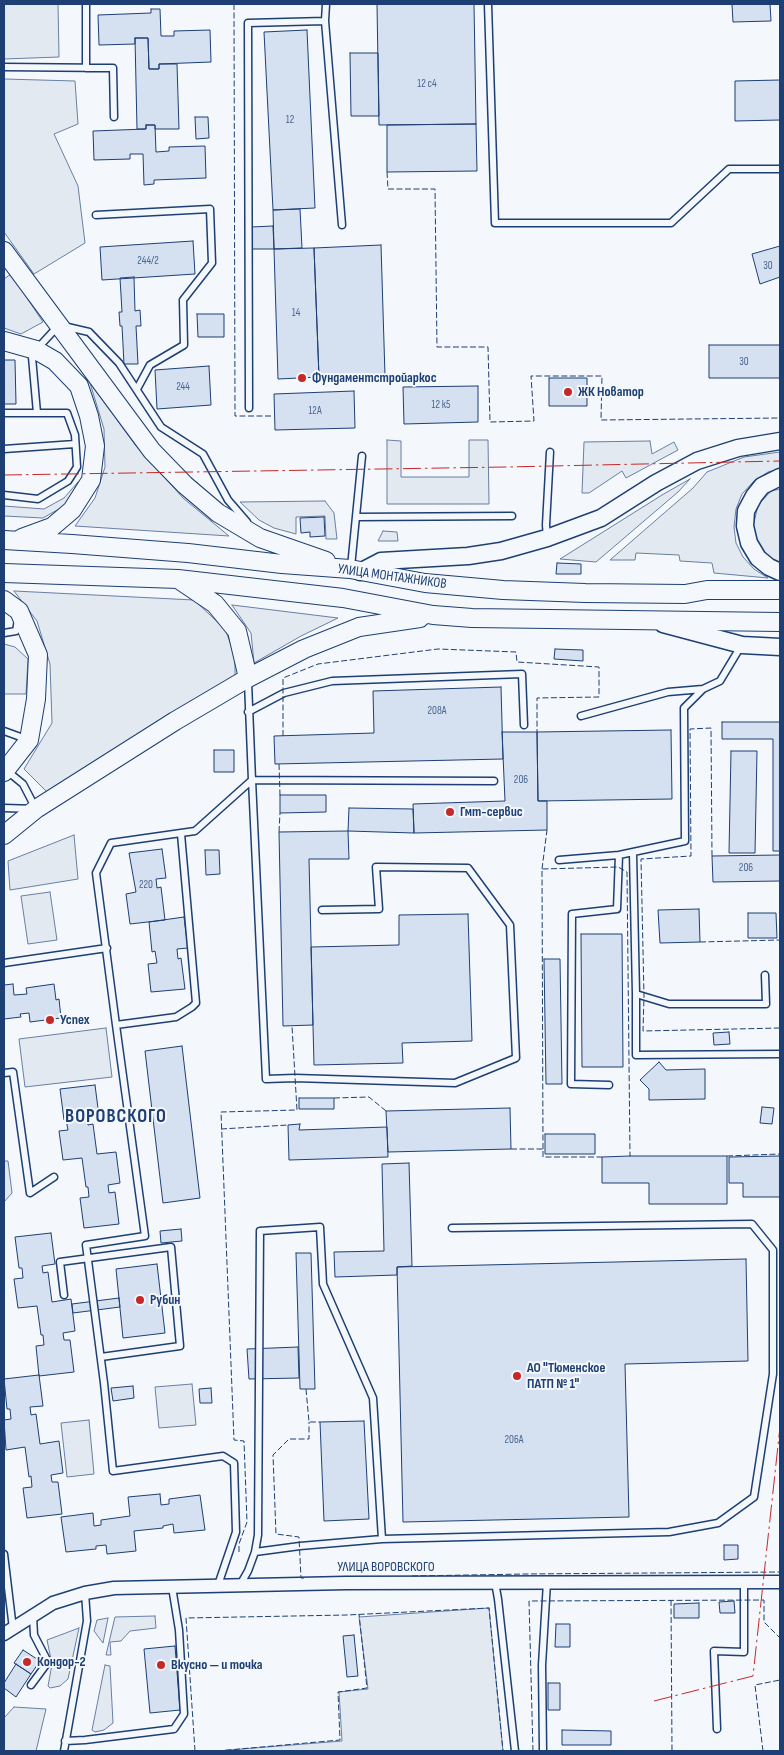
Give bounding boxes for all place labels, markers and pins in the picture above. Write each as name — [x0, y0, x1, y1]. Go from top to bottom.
place label: Фундаментстройаркос — [312, 370, 437, 386]
marker: Фундаментстройаркос — [296, 372, 308, 384]
place label: ЖК Новатор — [578, 384, 644, 400]
marker: ЖК Новатор — [562, 386, 574, 398]
place label: Гмт-сервис — [460, 804, 523, 820]
marker: Гмт-сервис — [444, 806, 456, 818]
place label: Успех — [60, 1012, 90, 1028]
marker: Успех — [44, 1014, 56, 1026]
place label: Рубин — [150, 1292, 180, 1308]
marker: Рубин — [134, 1294, 146, 1306]
place label: АО "Тюменское ПАТП № 1" — [527, 1360, 605, 1392]
marker: АО "Тюменское ПАТП № 1" — [511, 1370, 523, 1382]
place label: Кондор-2 — [37, 1654, 86, 1670]
marker: Кондор-2 — [21, 1656, 33, 1668]
place label: Вкусно — и точка — [171, 1657, 263, 1673]
marker: Вкусно — и точка — [155, 1659, 167, 1671]

